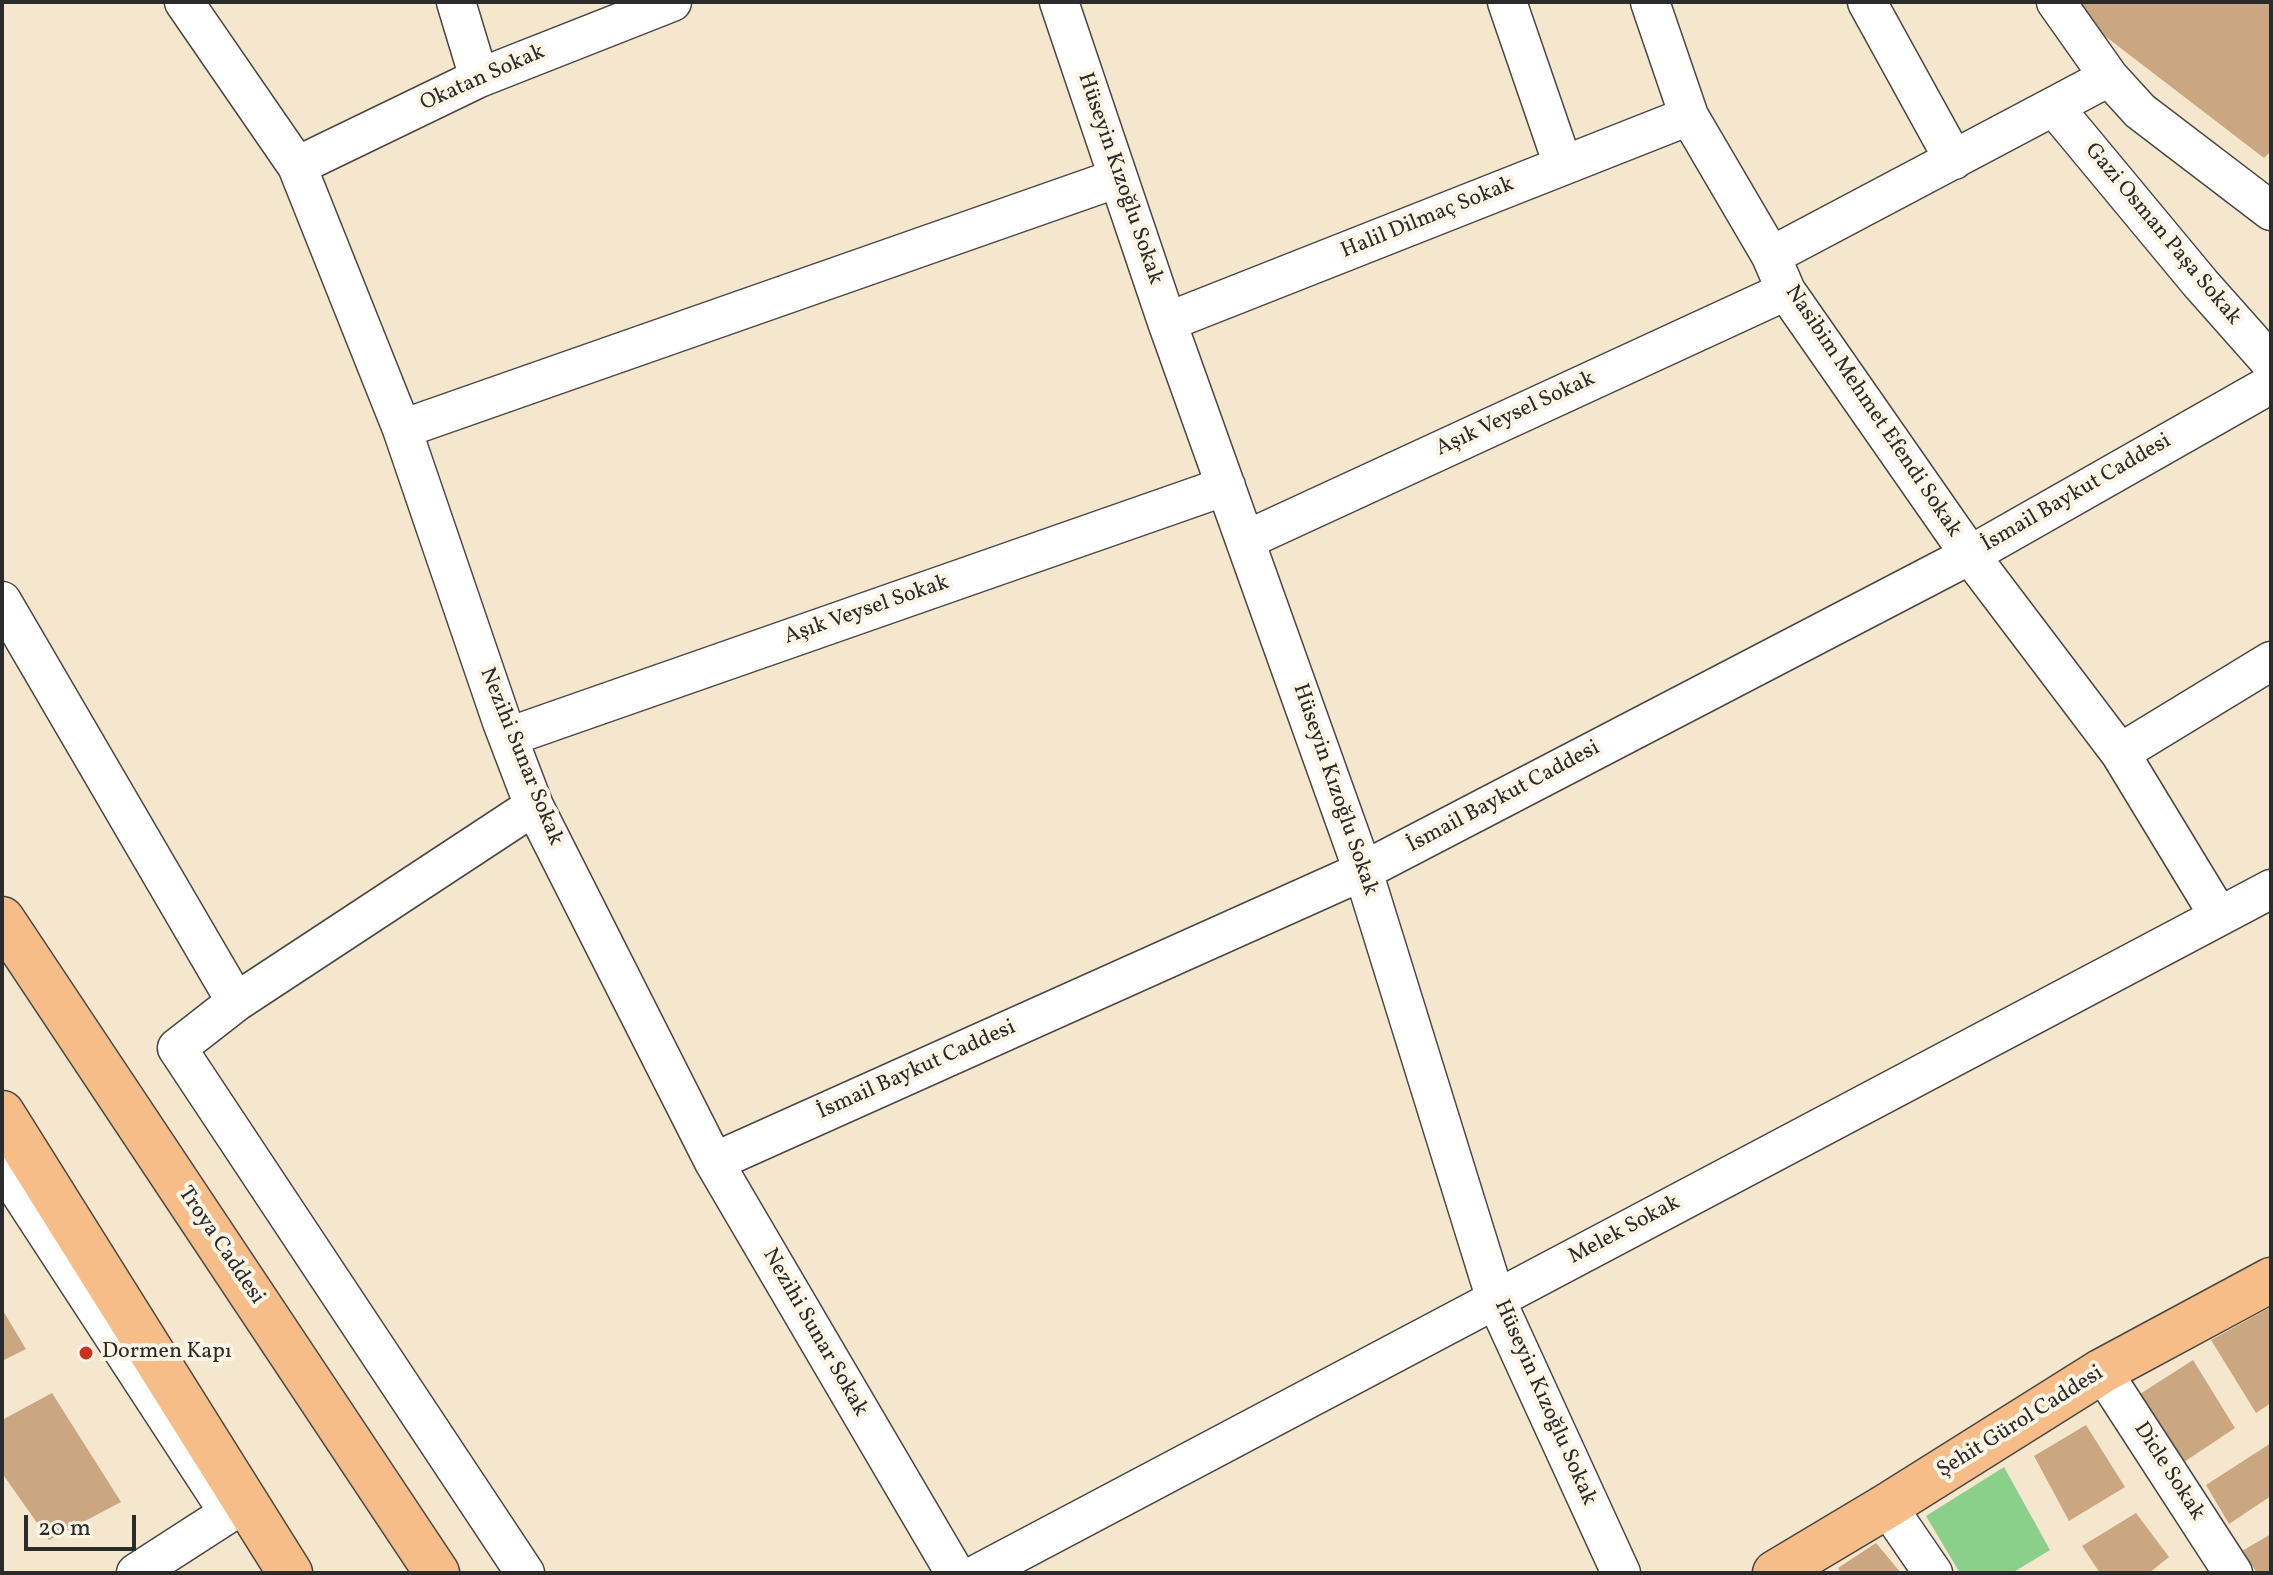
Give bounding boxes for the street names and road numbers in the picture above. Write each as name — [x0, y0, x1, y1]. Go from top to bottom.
street label: Okatan Sokak — [417, 40, 549, 118]
street label: Hüseyin Kızoğlu Sokak — [1070, 70, 1168, 288]
street label: Gazi Osman Paşa Sokak — [2078, 139, 2246, 331]
street label: Halil Dilmaç Sokak — [1338, 172, 1518, 266]
street label: Nasibim Mehmet Efendi Sokak — [1778, 281, 1966, 543]
street label: Aşık Veysel Sokak — [1432, 367, 1600, 463]
street label: İsmail Baykut Caddesi — [1978, 429, 2176, 559]
street label: Aşık Veysel Sokak — [781, 570, 953, 652]
street label: Nezihi Sunar Sokak — [472, 664, 568, 850]
street label: Hüseyin Kızoğlu Sokak — [1285, 681, 1383, 899]
street label: İsmail Baykut Caddesi — [1403, 736, 1605, 860]
street label: İsmail Baykut Caddesi — [814, 1015, 1020, 1127]
street label: Troya Caddesi — [171, 1182, 269, 1310]
street label: Melek Sokak — [1565, 1191, 1685, 1271]
street label: Nezihi Sunar Sokak — [755, 1244, 873, 1422]
street label: Hüseyin Kızoğlu Sokak — [1487, 1296, 1601, 1510]
street label: Şehit Gürol Caddesi — [1933, 1361, 2109, 1485]
street label: Dicle Sokak — [2126, 1418, 2210, 1526]

